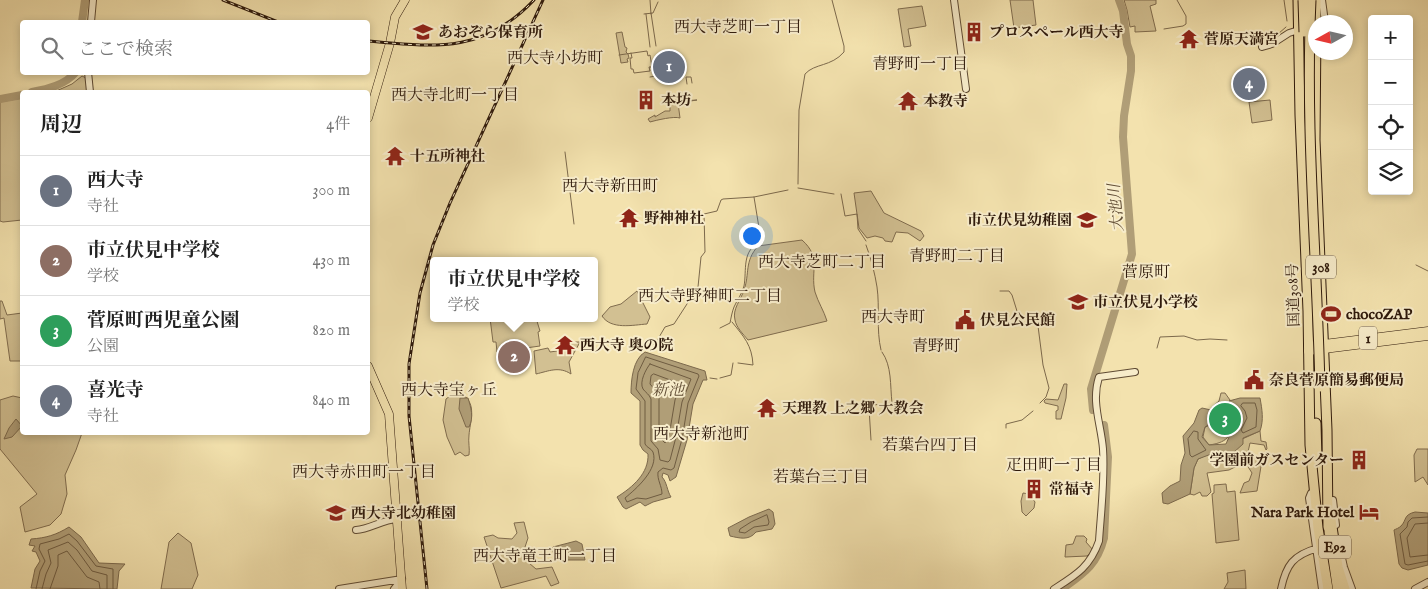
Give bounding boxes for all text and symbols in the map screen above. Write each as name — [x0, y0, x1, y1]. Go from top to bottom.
north arrow — [1308, 15, 1353, 60]
map controls — [1368, 15, 1413, 195]
button: + — [1368, 15, 1413, 60]
district label: 西大寺芝町一丁目 — [674, 18, 802, 38]
search box — [20, 20, 370, 75]
school or university icon: あおぞら保育所 — [412, 21, 434, 43]
building icon: プロスペール西大寺 — [963, 21, 985, 43]
place label: あおぞら保育所 — [438, 23, 543, 42]
place label: プロスペール西大寺 — [989, 23, 1124, 42]
temple icon: 菅原天満宮 — [1178, 28, 1200, 50]
place label: 菅原天満宮 — [1204, 30, 1279, 49]
icon: search — [38, 34, 66, 62]
text: ここで検索 — [78, 38, 173, 62]
pin: 1 — [653, 48, 685, 86]
district label: 西大寺小坊町 — [507, 49, 603, 69]
district label: 青野町一丁目 — [872, 55, 968, 75]
button: − — [1368, 60, 1413, 105]
pin: 4 — [1233, 65, 1265, 103]
district label: 西大寺北町一丁目 — [391, 86, 519, 106]
building icon: 本坊 — [635, 89, 657, 111]
temple icon: 本教寺 — [897, 90, 919, 112]
place label: 本坊 — [661, 91, 691, 110]
place label: 本教寺 — [923, 92, 968, 111]
button: locate — [1368, 105, 1413, 150]
text: 周辺 — [40, 112, 82, 139]
text: 4件 — [326, 115, 350, 135]
temple icon: 十五所神社 — [384, 145, 406, 167]
place label: 十五所神社 — [410, 147, 485, 166]
button: layers — [1368, 150, 1413, 195]
text: 西大寺 — [87, 169, 144, 193]
district label: 西大寺新田町 — [562, 177, 658, 197]
text: 1 — [53, 181, 59, 201]
text: 300 m — [312, 181, 350, 201]
water label: 大池川 — [1105, 181, 1129, 233]
text: 寺社 — [87, 197, 119, 217]
temple icon: 野神神社 — [618, 207, 640, 229]
place label: 野神神社 — [644, 209, 704, 228]
school or university icon: 市立伏見幼稚園 — [1076, 209, 1098, 231]
place label: 市立伏見幼稚園 — [967, 211, 1072, 230]
your location — [739, 223, 765, 249]
text: 市立伏見中学校 — [87, 239, 220, 263]
district label: 青野町二丁目 — [909, 247, 1005, 267]
text: 2 — [52, 251, 60, 271]
text: 430 m — [312, 251, 350, 271]
district label: 西大寺芝町二丁目 — [758, 253, 886, 273]
road number: 308 — [1306, 256, 1336, 278]
popup — [430, 257, 598, 322]
district label: 菅原町 — [1122, 263, 1170, 283]
street label: 国道308号 — [1283, 263, 1304, 327]
text: 学校 — [87, 267, 119, 287]
text: 市立伏見中学校 — [447, 268, 581, 292]
district label: 西大寺野神町二丁目 — [638, 287, 782, 307]
school or university icon: 市立伏見小学校 — [1067, 291, 1089, 313]
place label: 市立伏見小学校 — [1093, 293, 1198, 312]
text: 学校 — [447, 296, 480, 316]
sports icon: chocoZAP — [1320, 303, 1342, 325]
place label: chocoZAP — [1346, 305, 1412, 324]
district label: 西大寺町 — [861, 308, 925, 328]
text: 菅原町西児童公園 — [87, 309, 239, 333]
public building icon: 伏見公民館 — [954, 309, 976, 331]
place label: 伏見公民館 — [980, 311, 1055, 330]
text: 3 — [53, 321, 59, 341]
text: 820 m — [313, 321, 350, 341]
road number: 1 — [1359, 326, 1377, 349]
temple icon: 西大寺 奥の院 — [554, 334, 576, 356]
place label: 西大寺 奥の院 — [580, 336, 673, 355]
text: 公園 — [87, 337, 119, 357]
district label: 青野町 — [912, 337, 960, 357]
pin: 2 — [498, 338, 530, 376]
public building icon: 奈良菅原簡易郵便局 — [1243, 369, 1265, 391]
place label: 奈良菅原簡易郵便局 — [1269, 371, 1404, 390]
text: 喜光寺 — [87, 379, 144, 403]
district label: 西大寺宝ヶ丘 — [401, 381, 497, 401]
water label: 新池 — [652, 381, 686, 401]
text: 4 — [52, 391, 60, 411]
text: 840 m — [312, 391, 350, 411]
temple icon: 天理教 上之郷 大教会 — [756, 397, 778, 419]
place label: 天理教 上之郷 大教会 — [782, 399, 924, 418]
pin: 3 — [1209, 400, 1241, 438]
text: 寺社 — [87, 407, 119, 427]
district label: 西大寺新池町 — [653, 425, 749, 445]
district label: 若葉台四丁目 — [882, 436, 978, 456]
building icon: 学園前ガスセンター — [1348, 449, 1370, 471]
place label: 学園前ガスセンター — [1210, 451, 1344, 470]
district label: 疋田町一丁目 — [1006, 456, 1102, 476]
district label: 西大寺赤田町一丁目 — [292, 463, 436, 483]
district label: 若葉台三丁目 — [773, 468, 869, 488]
building icon: 常福寺 — [1023, 478, 1045, 500]
place label: 常福寺 — [1049, 480, 1094, 499]
hotel icon: Nara Park Hotel — [1358, 501, 1380, 523]
school or university icon: 西大寺北幼稚園 — [325, 502, 347, 524]
place label: Nara Park Hotel — [1250, 503, 1355, 522]
place label: 西大寺北幼稚園 — [351, 504, 456, 523]
road number: E92 — [1319, 536, 1351, 558]
district label: 西大寺竜王町一丁目 — [473, 547, 617, 567]

